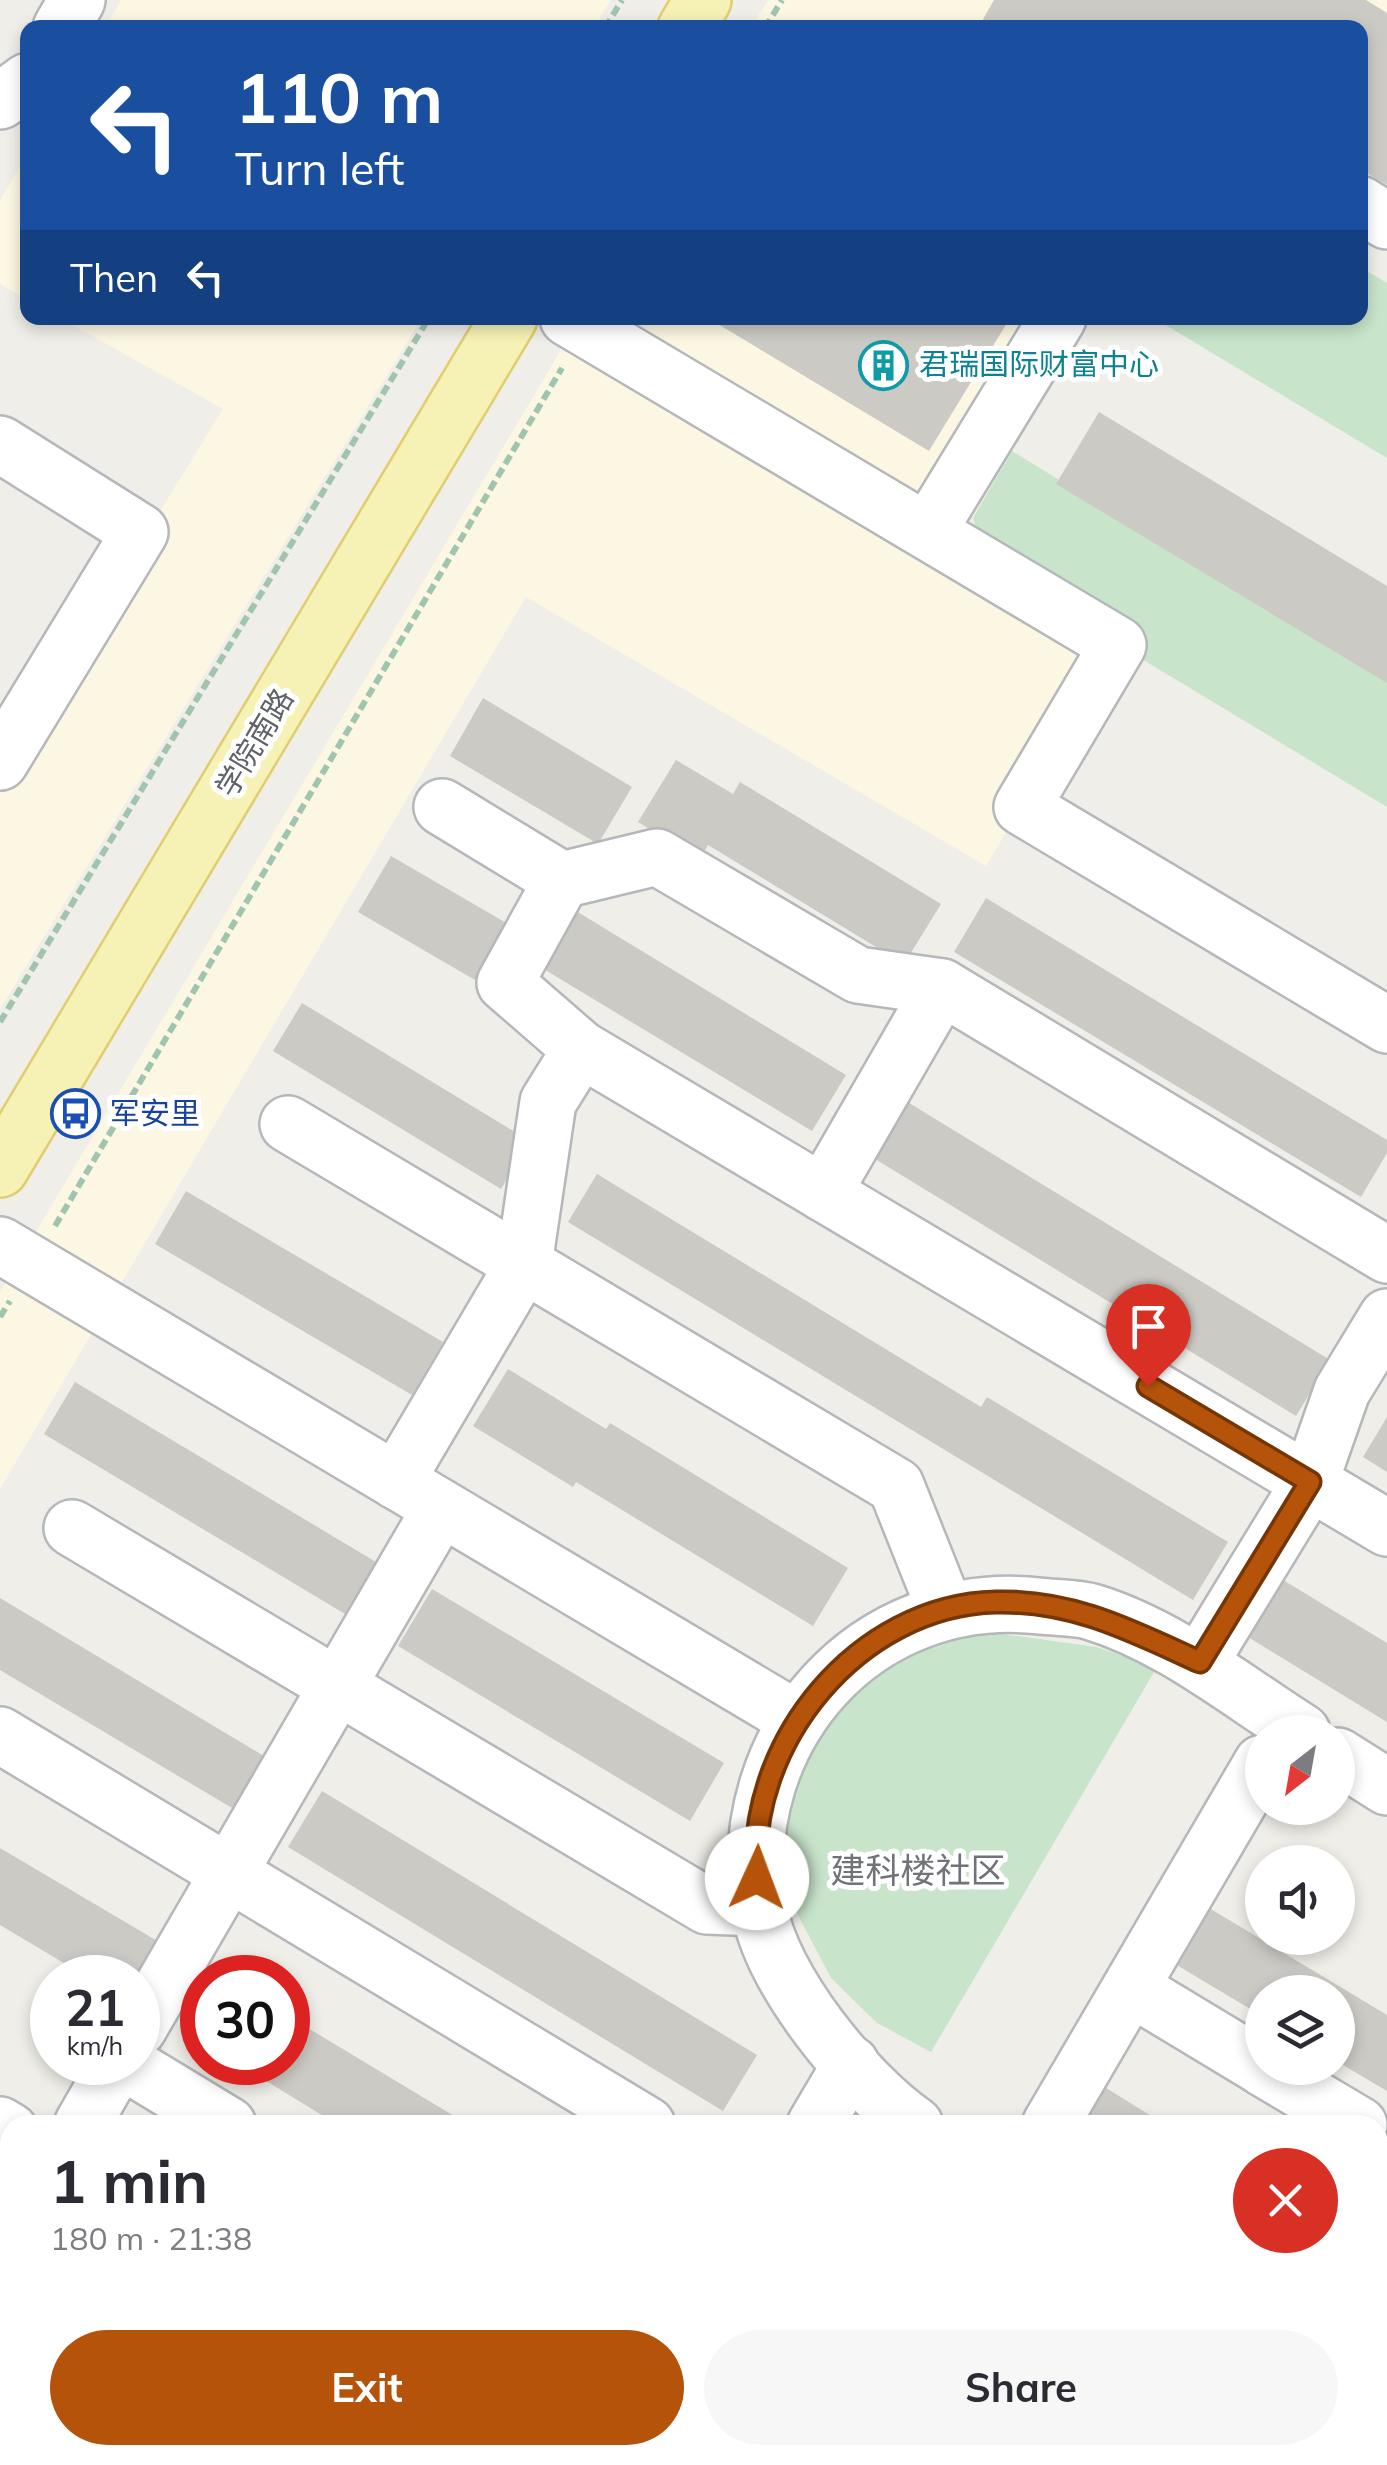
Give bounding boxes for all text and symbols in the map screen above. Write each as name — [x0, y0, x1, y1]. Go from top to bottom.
text: 110 m — [235, 53, 443, 141]
icon: left — [70, 60, 200, 190]
text: Turn left — [235, 140, 404, 196]
icon: left — [178, 250, 233, 305]
text: Then — [70, 254, 158, 302]
building icon: 君瑞国际财富中心 — [858, 339, 910, 391]
place label: 君瑞国际财富中心 — [919, 345, 1159, 383]
street label: 学院南路 — [207, 681, 301, 804]
bus stop icon: 军安里 — [49, 1088, 101, 1140]
place label: 军安里 — [110, 1094, 200, 1132]
pin — [1106, 1284, 1191, 1387]
icon: arrive — [1121, 1299, 1176, 1354]
north arrow — [1245, 1715, 1355, 1825]
map controls — [1245, 1715, 1355, 2085]
position arrow — [705, 1826, 809, 1930]
button: sound — [1245, 1845, 1355, 1955]
district label: 建科楼社区 — [830, 1848, 1006, 1892]
speed limit sign: 30 — [180, 1955, 310, 2085]
button: layers — [1245, 1975, 1355, 2085]
text: 21 — [65, 1976, 125, 2039]
text: km/h — [67, 2030, 123, 2061]
text: 1 min — [50, 2143, 208, 2218]
button: close — [1233, 2148, 1338, 2253]
text: 180 m · 21:38 — [50, 2218, 252, 2258]
button: Exit — [50, 2330, 684, 2445]
button: Share — [704, 2330, 1338, 2445]

